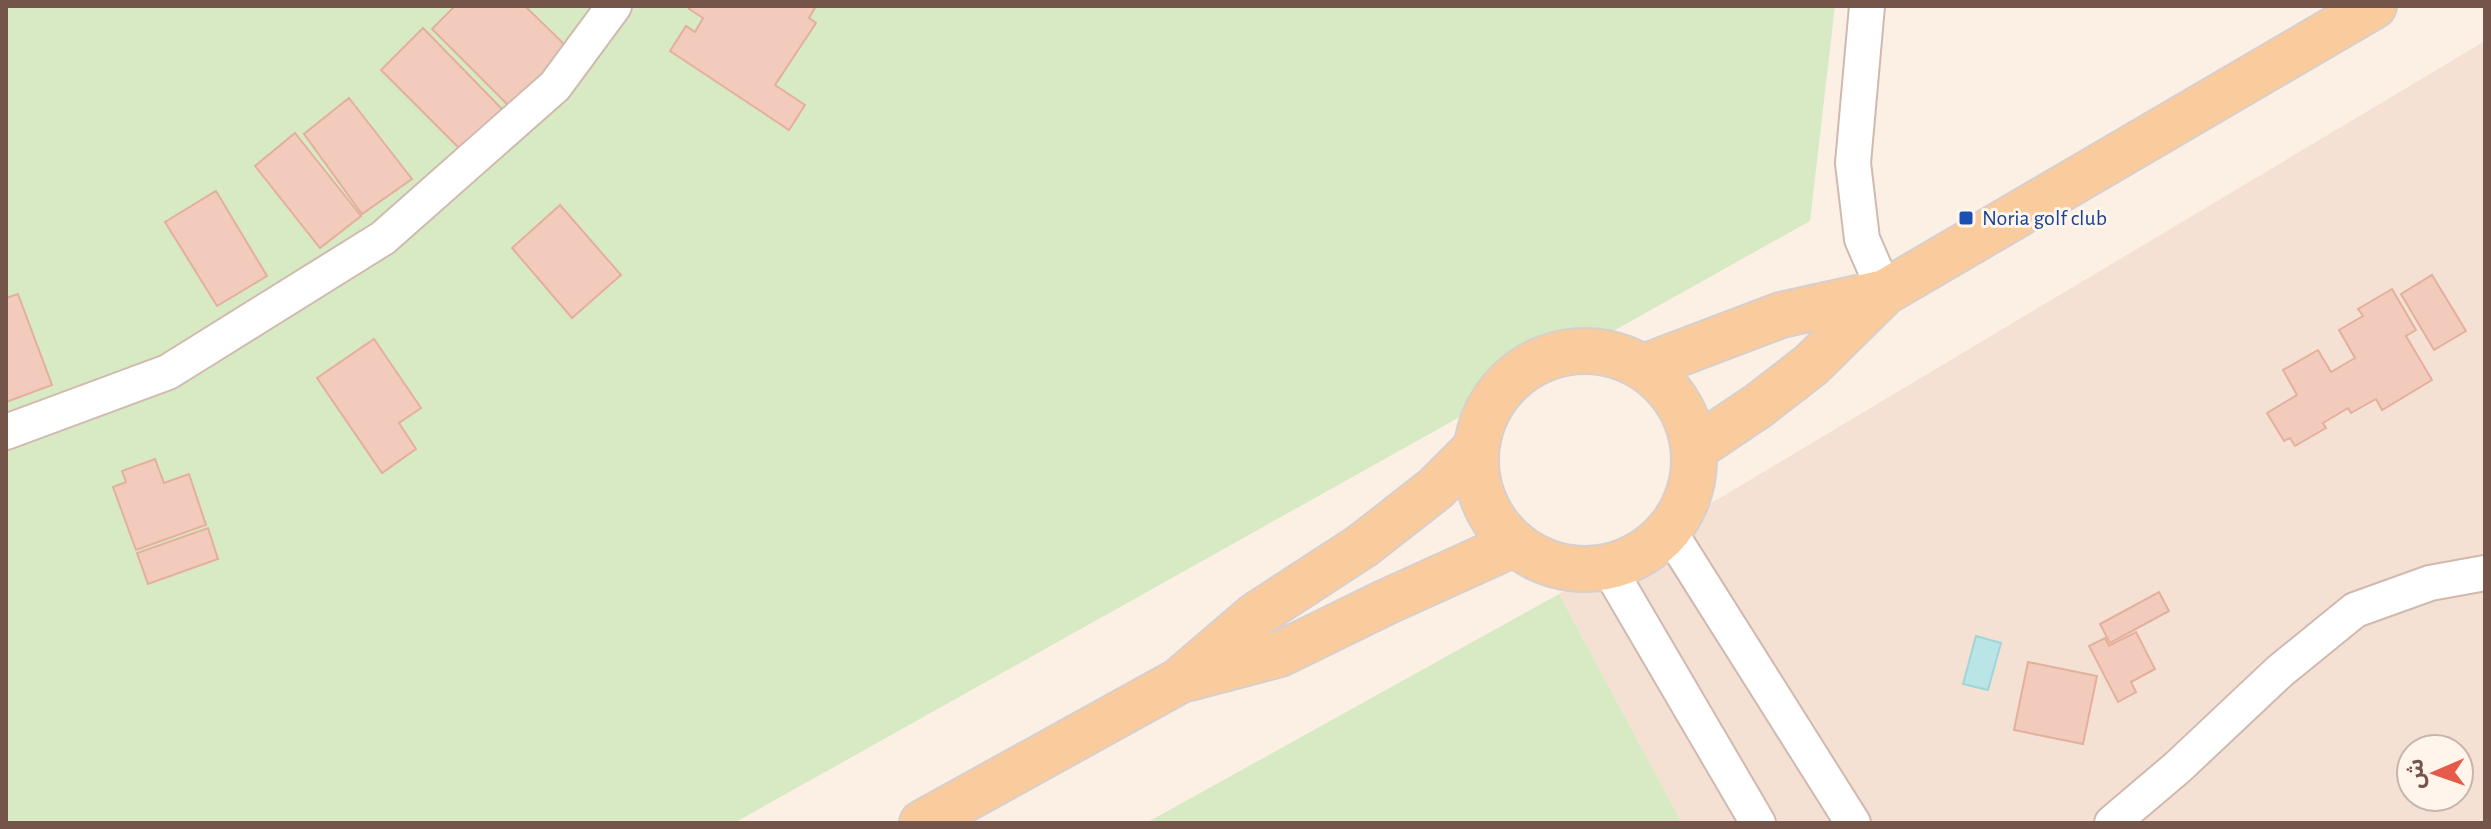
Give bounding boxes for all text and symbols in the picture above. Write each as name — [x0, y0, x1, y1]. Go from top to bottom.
place label: Noria golf club — [1982, 207, 2107, 229]
marker: Noria golf club — [1957, 209, 1975, 227]
north arrow — [2395, 733, 2475, 813]
text: ش — [2404, 758, 2429, 789]

